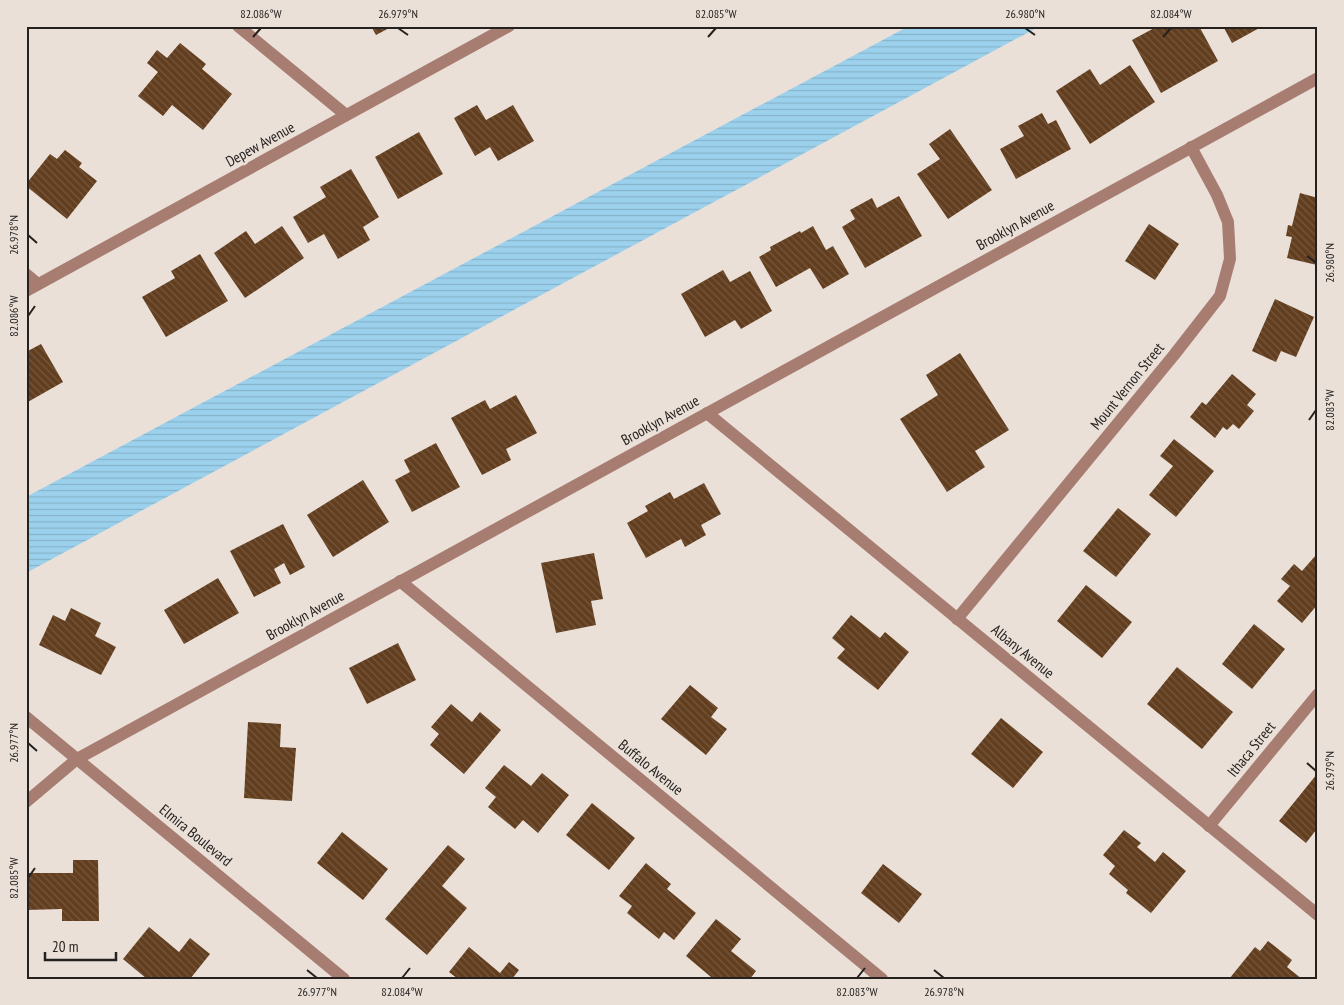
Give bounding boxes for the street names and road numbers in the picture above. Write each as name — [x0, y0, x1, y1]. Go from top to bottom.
street label: Depew Avenue — [222, 117, 298, 171]
street label: Brooklyn Avenue — [973, 196, 1057, 254]
street label: Mount Vernon Street — [1086, 339, 1168, 433]
street label: Brooklyn Avenue — [618, 391, 702, 449]
street label: Brooklyn Avenue — [263, 586, 347, 644]
street label: Albany Avenue — [988, 620, 1058, 682]
street label: Ithaca Street — [1223, 717, 1279, 781]
street label: Buffalo Avenue — [615, 735, 687, 799]
street label: Elmira Boulevard — [156, 800, 236, 870]

